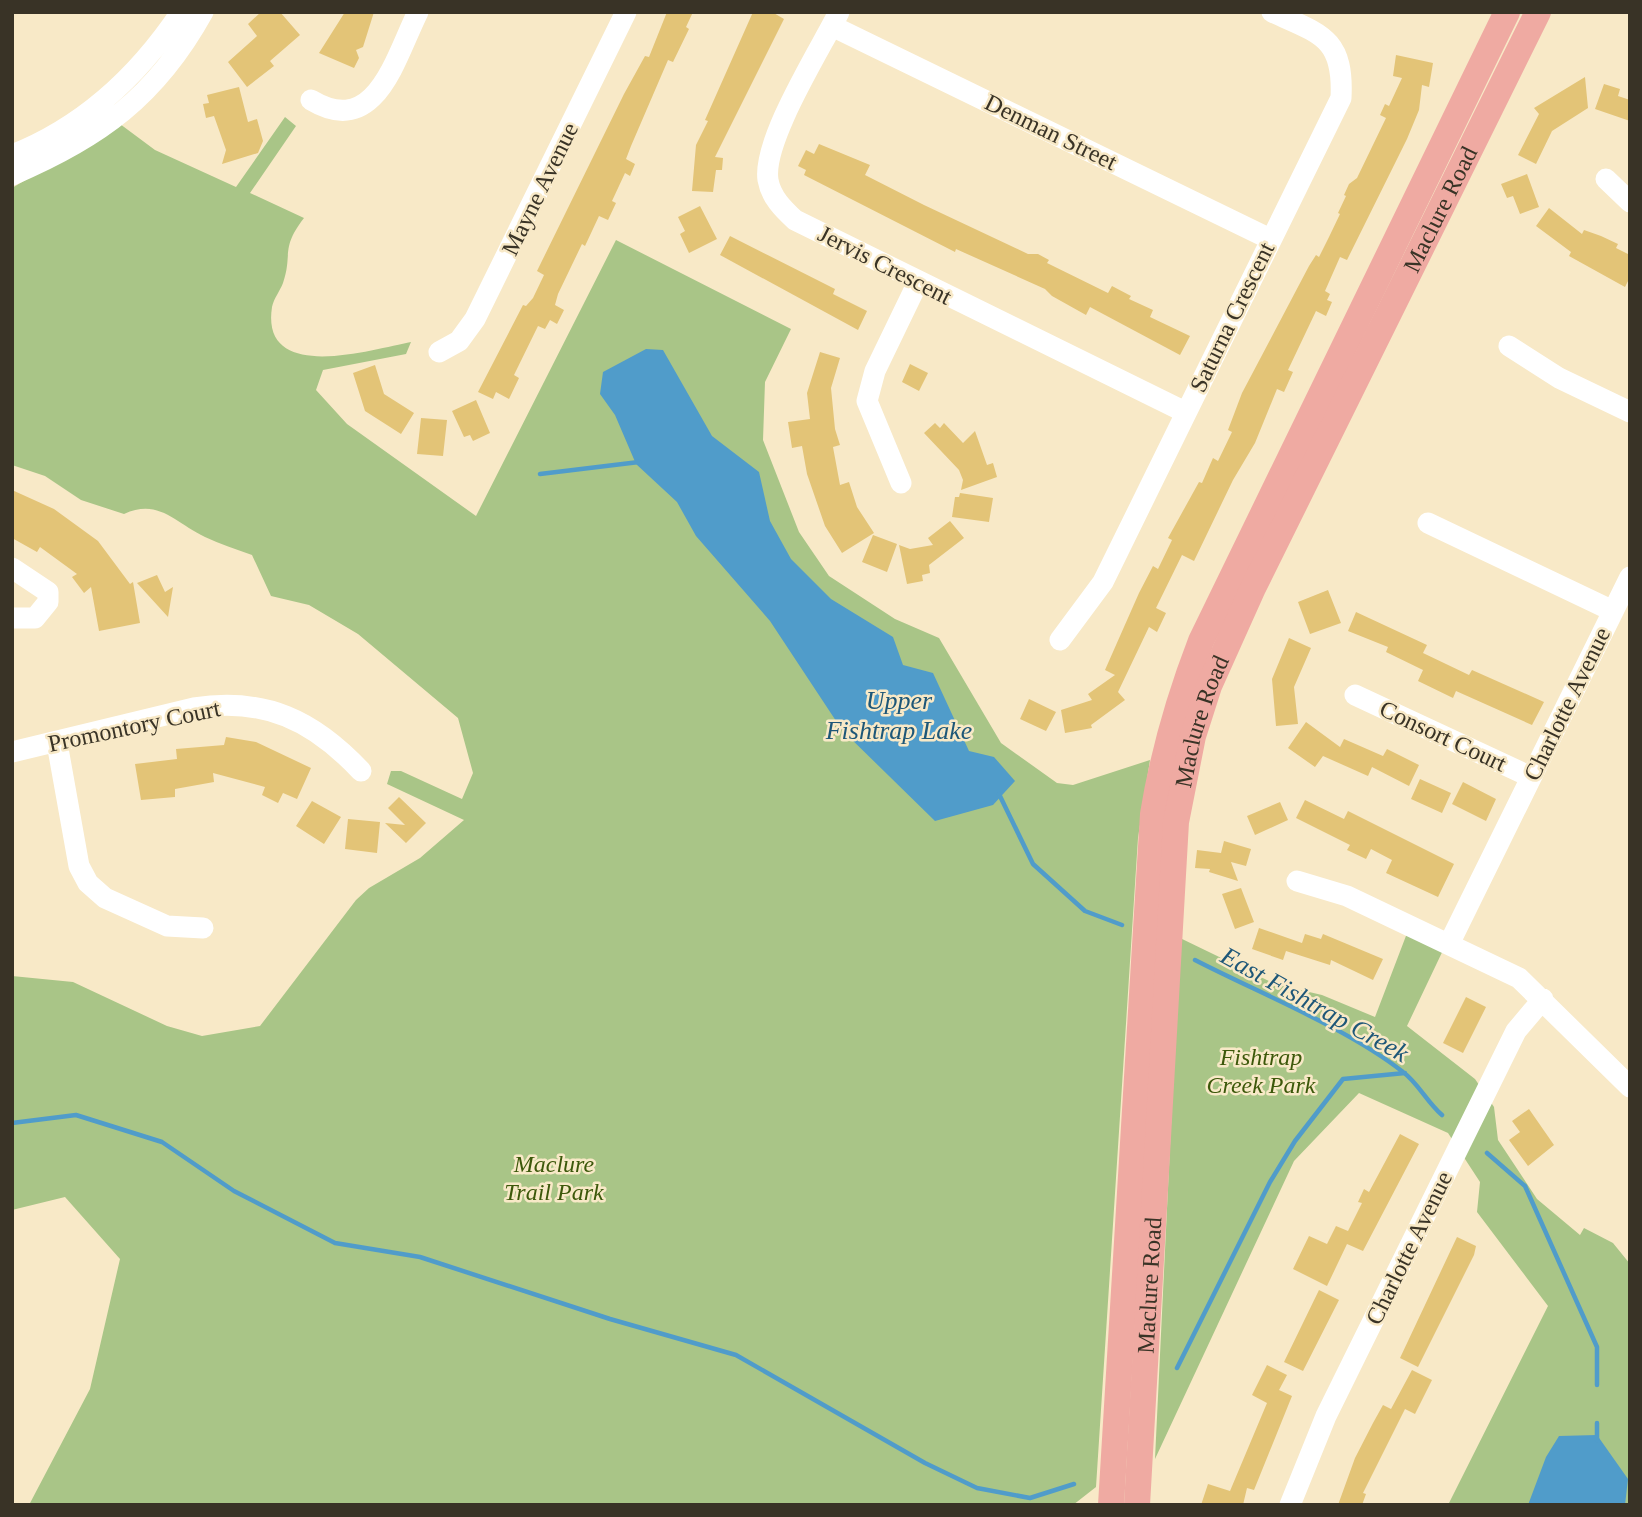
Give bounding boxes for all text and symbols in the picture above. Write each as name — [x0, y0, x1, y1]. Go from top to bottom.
street label: Denman Street — [981, 89, 1121, 175]
street label: Mayne Avenue — [497, 119, 583, 259]
street label: Maclure Road — [1398, 142, 1482, 277]
street label: Jervis Crescent — [814, 220, 956, 310]
street label: Saturna Crescent — [1185, 238, 1280, 396]
street label: Charlotte Avenue — [1519, 623, 1615, 785]
street label: Maclure Road — [1170, 651, 1234, 790]
water label: Upper Fishtrap Lake — [825, 686, 972, 745]
street label: Promontory Court — [46, 695, 223, 757]
street label: Consort Court — [1376, 695, 1511, 777]
water label: East Fishtrap Creek — [1215, 940, 1414, 1068]
park label: Fishtrap Creek Park — [1206, 1044, 1316, 1098]
park label: Maclure Trail Park — [504, 1151, 604, 1205]
street label: Charlotte Avenue — [1361, 1167, 1457, 1329]
street label: Maclure Road — [1133, 1216, 1166, 1354]

